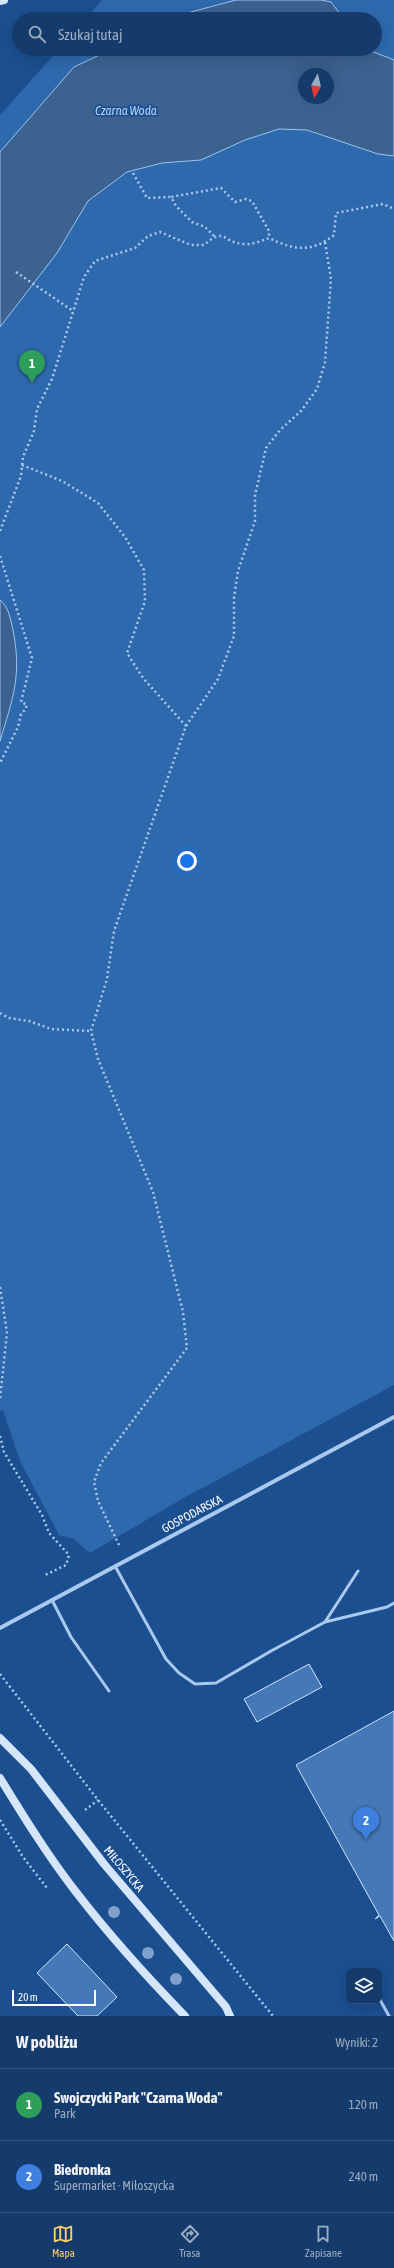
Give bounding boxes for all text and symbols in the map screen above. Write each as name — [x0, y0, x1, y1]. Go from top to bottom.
search box — [12, 12, 382, 56]
icon: search — [26, 23, 48, 45]
text: Szukaj tutaj — [58, 26, 122, 43]
north arrow — [298, 68, 334, 104]
water label: Czarna Woda — [95, 103, 157, 118]
pin: 1 — [19, 350, 45, 383]
your location — [177, 851, 197, 871]
street label: GOSPODARSKA — [159, 1492, 225, 1536]
pin: 2 — [353, 1807, 379, 1840]
street label: MIŁOSZYCKA — [101, 1843, 147, 1895]
map controls — [346, 1968, 382, 2004]
button: layers — [346, 1968, 382, 2004]
scale bar — [12, 1988, 96, 2007]
text: 20 m — [18, 1991, 38, 2003]
text: W pobliżu — [16, 2032, 78, 2052]
text: Wyniki: 2 — [335, 2035, 378, 2050]
text: Swojczycki Park "Czarna Woda" — [54, 2089, 222, 2106]
text: 1 — [26, 2097, 32, 2112]
text: 120 m — [349, 2097, 378, 2112]
text: Park — [54, 2106, 76, 2121]
text: Biedronka — [54, 2161, 111, 2178]
text: 2 — [26, 2169, 32, 2184]
text: 240 m — [349, 2169, 378, 2184]
text: Supermarket · Miłoszycka — [54, 2178, 175, 2193]
tab: Mapa — [52, 2223, 75, 2259]
tab: Trasa — [179, 2223, 201, 2259]
tab: Zapisane — [305, 2223, 342, 2259]

